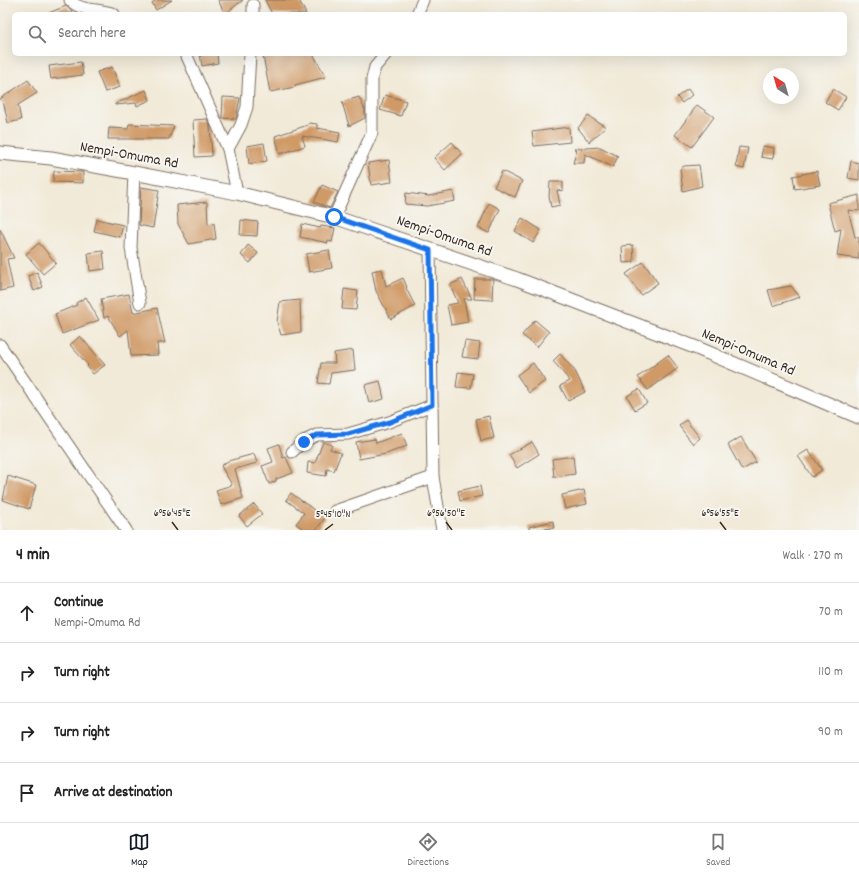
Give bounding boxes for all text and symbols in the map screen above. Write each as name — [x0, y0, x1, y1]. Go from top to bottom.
search box — [12, 12, 847, 56]
icon: search — [26, 23, 48, 45]
text: Search here — [58, 23, 126, 45]
north arrow — [763, 68, 799, 104]
street label: Nempi-Omuma Rd — [78, 137, 180, 175]
route start — [325, 208, 343, 226]
street label: Nempi-Omuma Rd — [393, 210, 495, 264]
street label: Nempi-Omuma Rd — [698, 323, 798, 383]
route end — [295, 433, 313, 451]
text: 6°56'45"E — [154, 507, 191, 521]
text: 6°56'50"E — [427, 507, 465, 521]
text: 6°56'55"E — [702, 507, 739, 521]
text: 5°45'10"N — [316, 508, 350, 522]
text: 4 min — [16, 544, 50, 568]
text: Walk · 270 m — [782, 547, 843, 566]
text: Continue — [54, 592, 103, 614]
icon: ahead — [16, 602, 38, 624]
text: 70 m — [819, 603, 843, 622]
text: Nempi-Omuma Rd — [54, 614, 140, 633]
icon: right — [16, 662, 38, 684]
text: Turn right — [54, 662, 110, 684]
text: 110 m — [818, 663, 843, 682]
icon: right — [16, 722, 38, 744]
text: Turn right — [54, 722, 110, 744]
text: 90 m — [818, 723, 843, 742]
icon: arrive — [16, 782, 38, 804]
text: Arrive at destination — [54, 782, 172, 804]
tab: Map — [128, 831, 150, 871]
tab: Directions — [407, 831, 449, 871]
tab: Saved — [706, 831, 731, 871]

